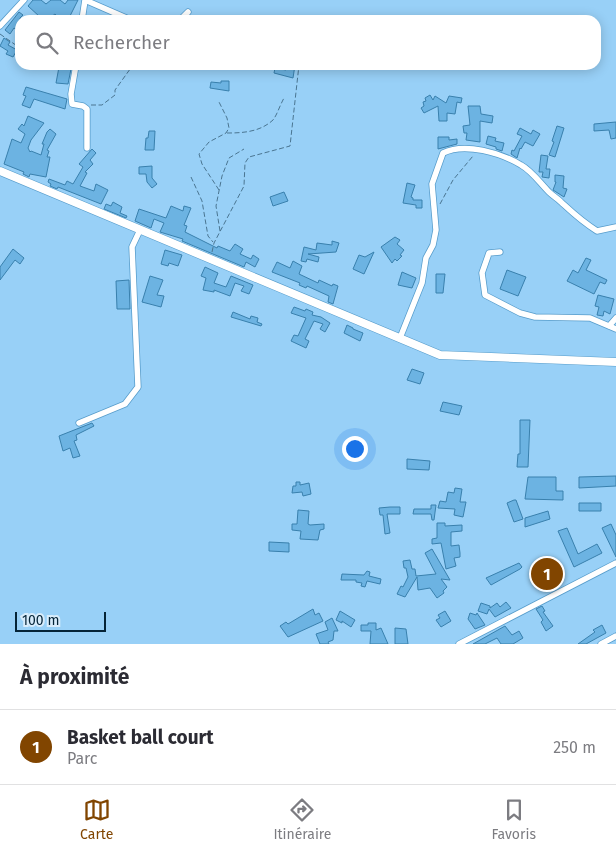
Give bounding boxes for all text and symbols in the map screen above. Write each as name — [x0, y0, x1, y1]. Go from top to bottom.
search box — [15, 15, 601, 70]
icon: search — [33, 29, 61, 57]
text: Rechercher — [73, 31, 170, 54]
your location — [342, 436, 368, 462]
pin: 1 — [531, 555, 563, 593]
scale bar — [15, 609, 106, 632]
text: 100 m — [22, 612, 59, 629]
text: À proximité — [20, 664, 129, 690]
text: Basket ball court — [67, 726, 214, 749]
text: 1 — [32, 738, 40, 757]
text: 250 m — [553, 738, 596, 757]
text: Parc — [67, 749, 97, 768]
tab: Carte — [80, 796, 113, 843]
tab: Itinéraire — [273, 796, 331, 843]
tab: Favoris — [492, 796, 536, 843]

